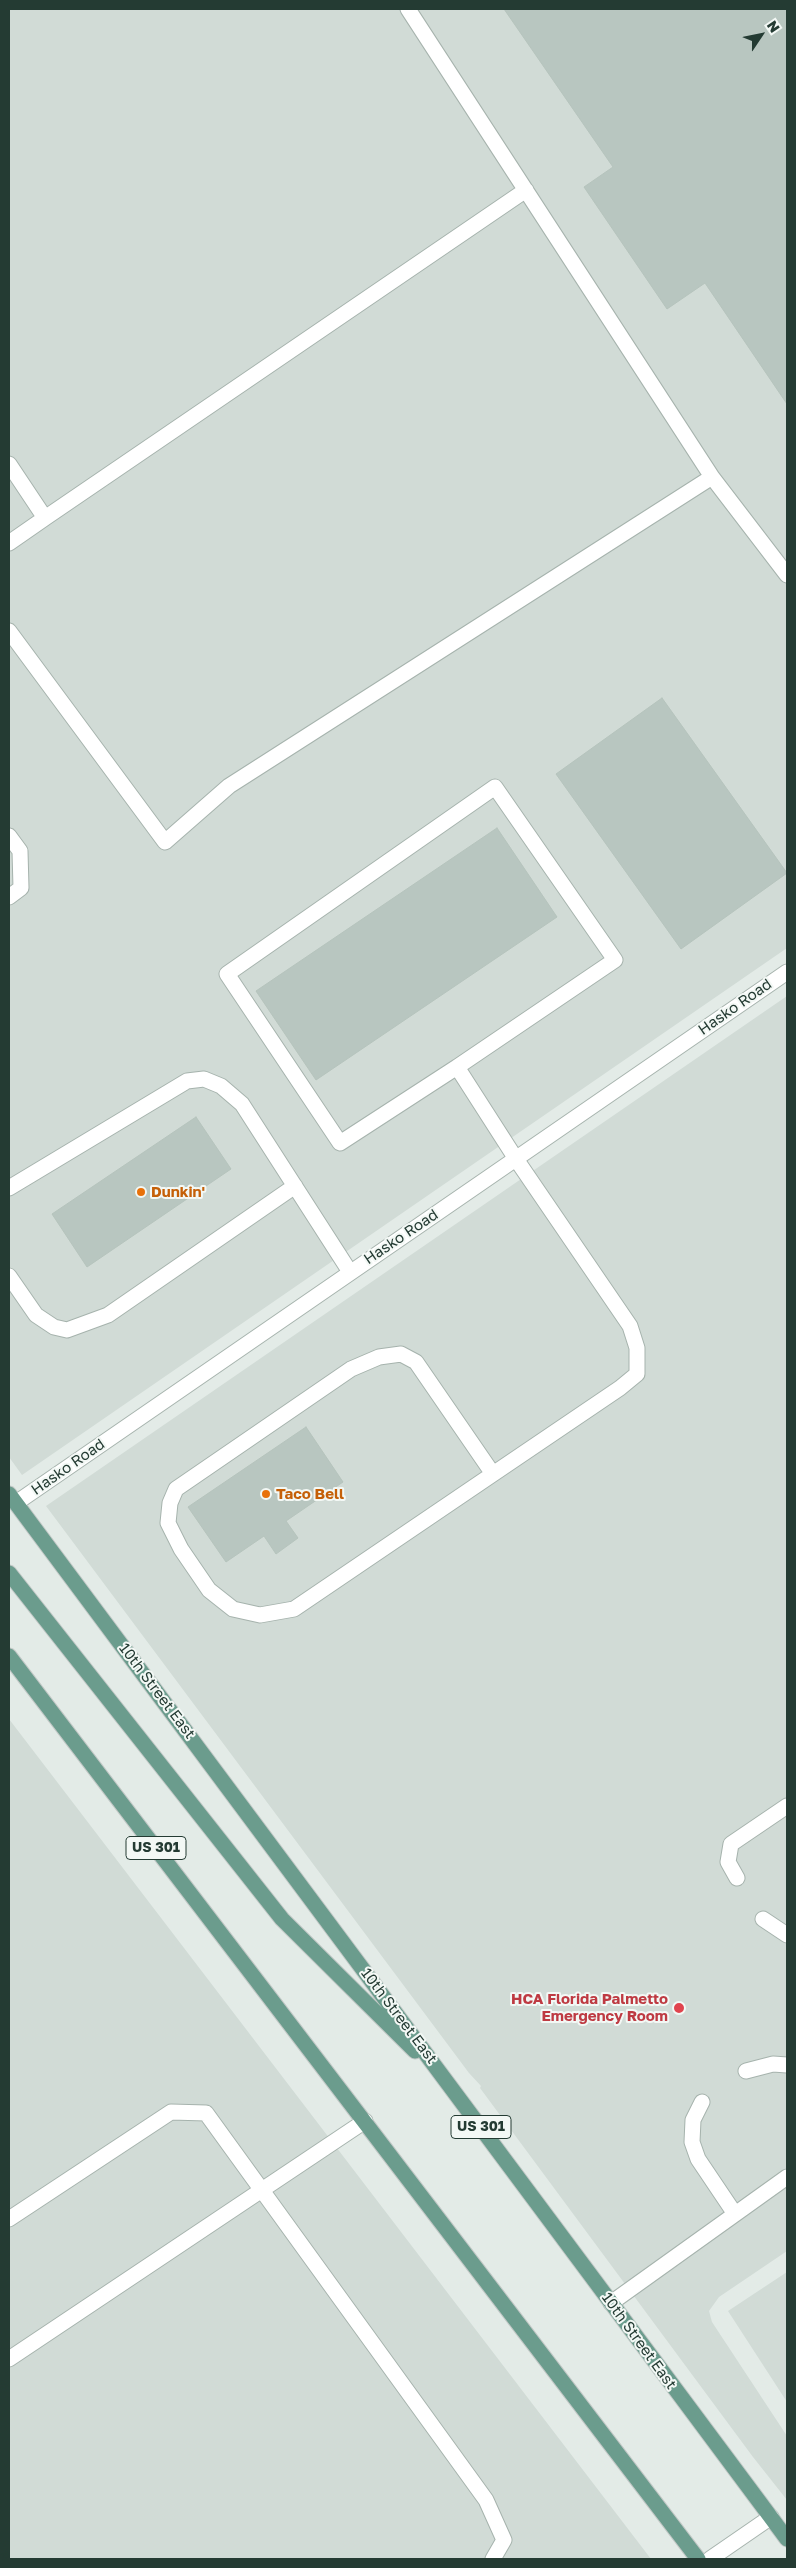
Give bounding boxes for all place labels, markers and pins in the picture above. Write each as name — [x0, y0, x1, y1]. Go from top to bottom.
place label: Dunkin' — [151, 1183, 205, 1201]
marker: Dunkin' — [135, 1186, 147, 1198]
place label: Taco Bell — [276, 1485, 344, 1503]
marker: Taco Bell — [260, 1488, 272, 1500]
place label: HCA Florida Palmetto Emergency Room — [511, 1990, 668, 2025]
marker: HCA Florida Palmetto Emergency Room — [672, 2001, 686, 2015]

